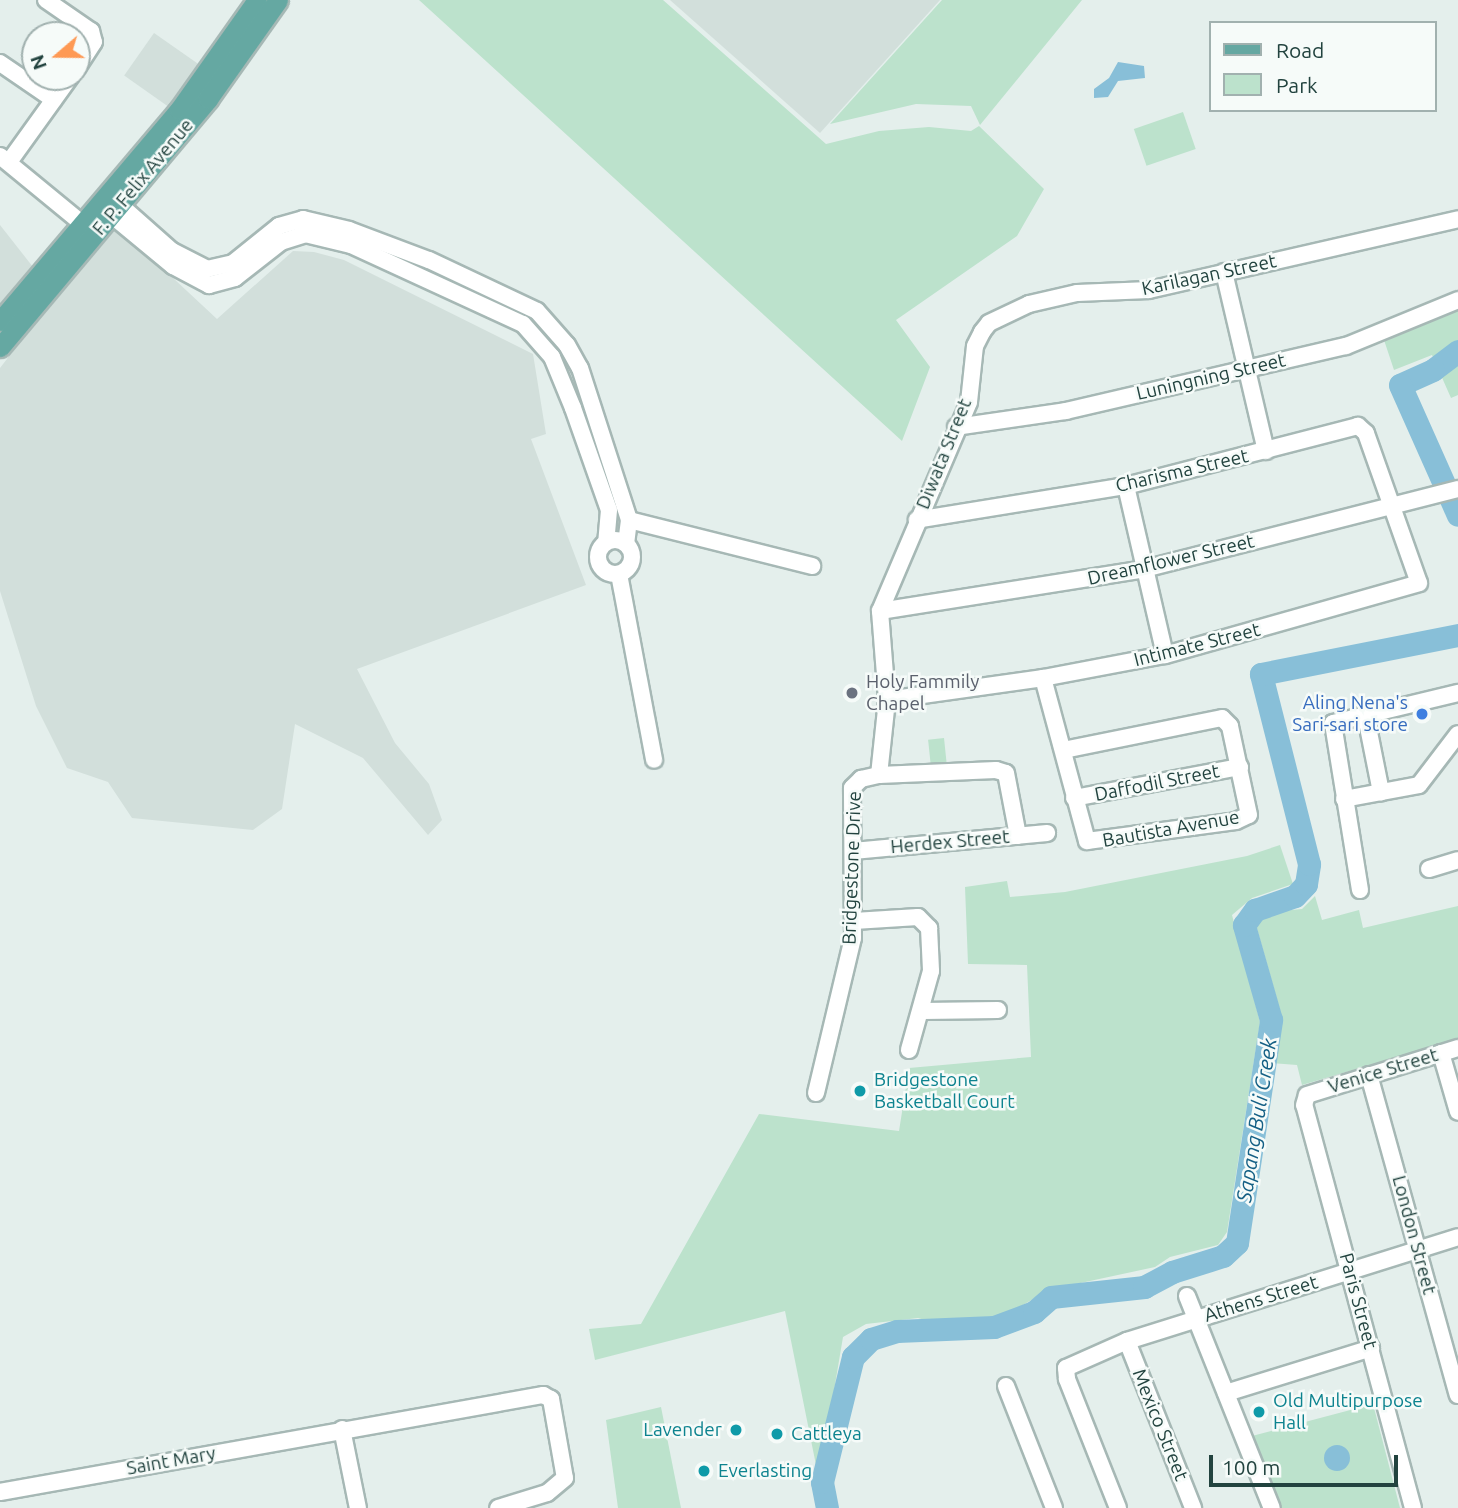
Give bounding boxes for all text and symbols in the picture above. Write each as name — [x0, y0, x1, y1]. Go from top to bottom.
north arrow — [21, 21, 91, 91]
legend — [1210, 21, 1437, 112]
text: Road — [1276, 38, 1324, 62]
text: N — [25, 52, 51, 73]
text: Park — [1276, 73, 1318, 97]
street label: F. P. Felix Avenue — [88, 114, 198, 240]
street label: Karilagan Street — [1140, 250, 1278, 300]
street label: Luningning Street — [1134, 349, 1288, 405]
street label: Diwata Street — [911, 395, 977, 513]
street label: Charisma Street — [1113, 445, 1251, 497]
street label: Dreamflower Street — [1085, 530, 1257, 590]
street label: Intimate Street — [1132, 618, 1262, 672]
place label: Holy Fammily Chapel — [866, 671, 979, 715]
marker: Holy Fammily Chapel — [844, 685, 860, 701]
place label: Aling Nena's Sari-sari store — [1292, 692, 1408, 736]
marker: Aling Nena's Sari-sari store — [1414, 706, 1430, 722]
street label: Daffodil Street — [1093, 760, 1221, 806]
street label: Bridgestone Drive — [838, 791, 866, 945]
street label: Bautista Avenue — [1101, 806, 1241, 852]
street label: Herdex Street — [889, 825, 1011, 859]
water label: Sapang Buli Creek — [1231, 1036, 1281, 1204]
street label: Venice Street — [1325, 1043, 1441, 1099]
place label: Bridgestone Basketball Court — [874, 1069, 1015, 1113]
marker: Bridgestone Basketball Court — [852, 1083, 868, 1099]
street label: London Street — [1387, 1173, 1441, 1297]
street label: Paris Street — [1334, 1251, 1382, 1351]
street label: Athens Street — [1201, 1271, 1321, 1327]
street label: Mexico Street — [1127, 1366, 1193, 1484]
place label: Old Multipurpose Hall — [1273, 1390, 1423, 1434]
marker: Old Multipurpose Hall — [1251, 1404, 1267, 1420]
place label: Lavender — [643, 1419, 722, 1441]
marker: Lavender — [728, 1422, 744, 1438]
place label: Cattleya — [791, 1423, 862, 1445]
marker: Cattleya — [769, 1426, 785, 1442]
street label: Saint Mary — [125, 1442, 217, 1480]
scale bar — [1213, 1442, 1402, 1486]
text: 100 m — [1222, 1455, 1280, 1479]
place label: Everlasting — [718, 1460, 812, 1482]
marker: Everlasting — [696, 1463, 712, 1479]

